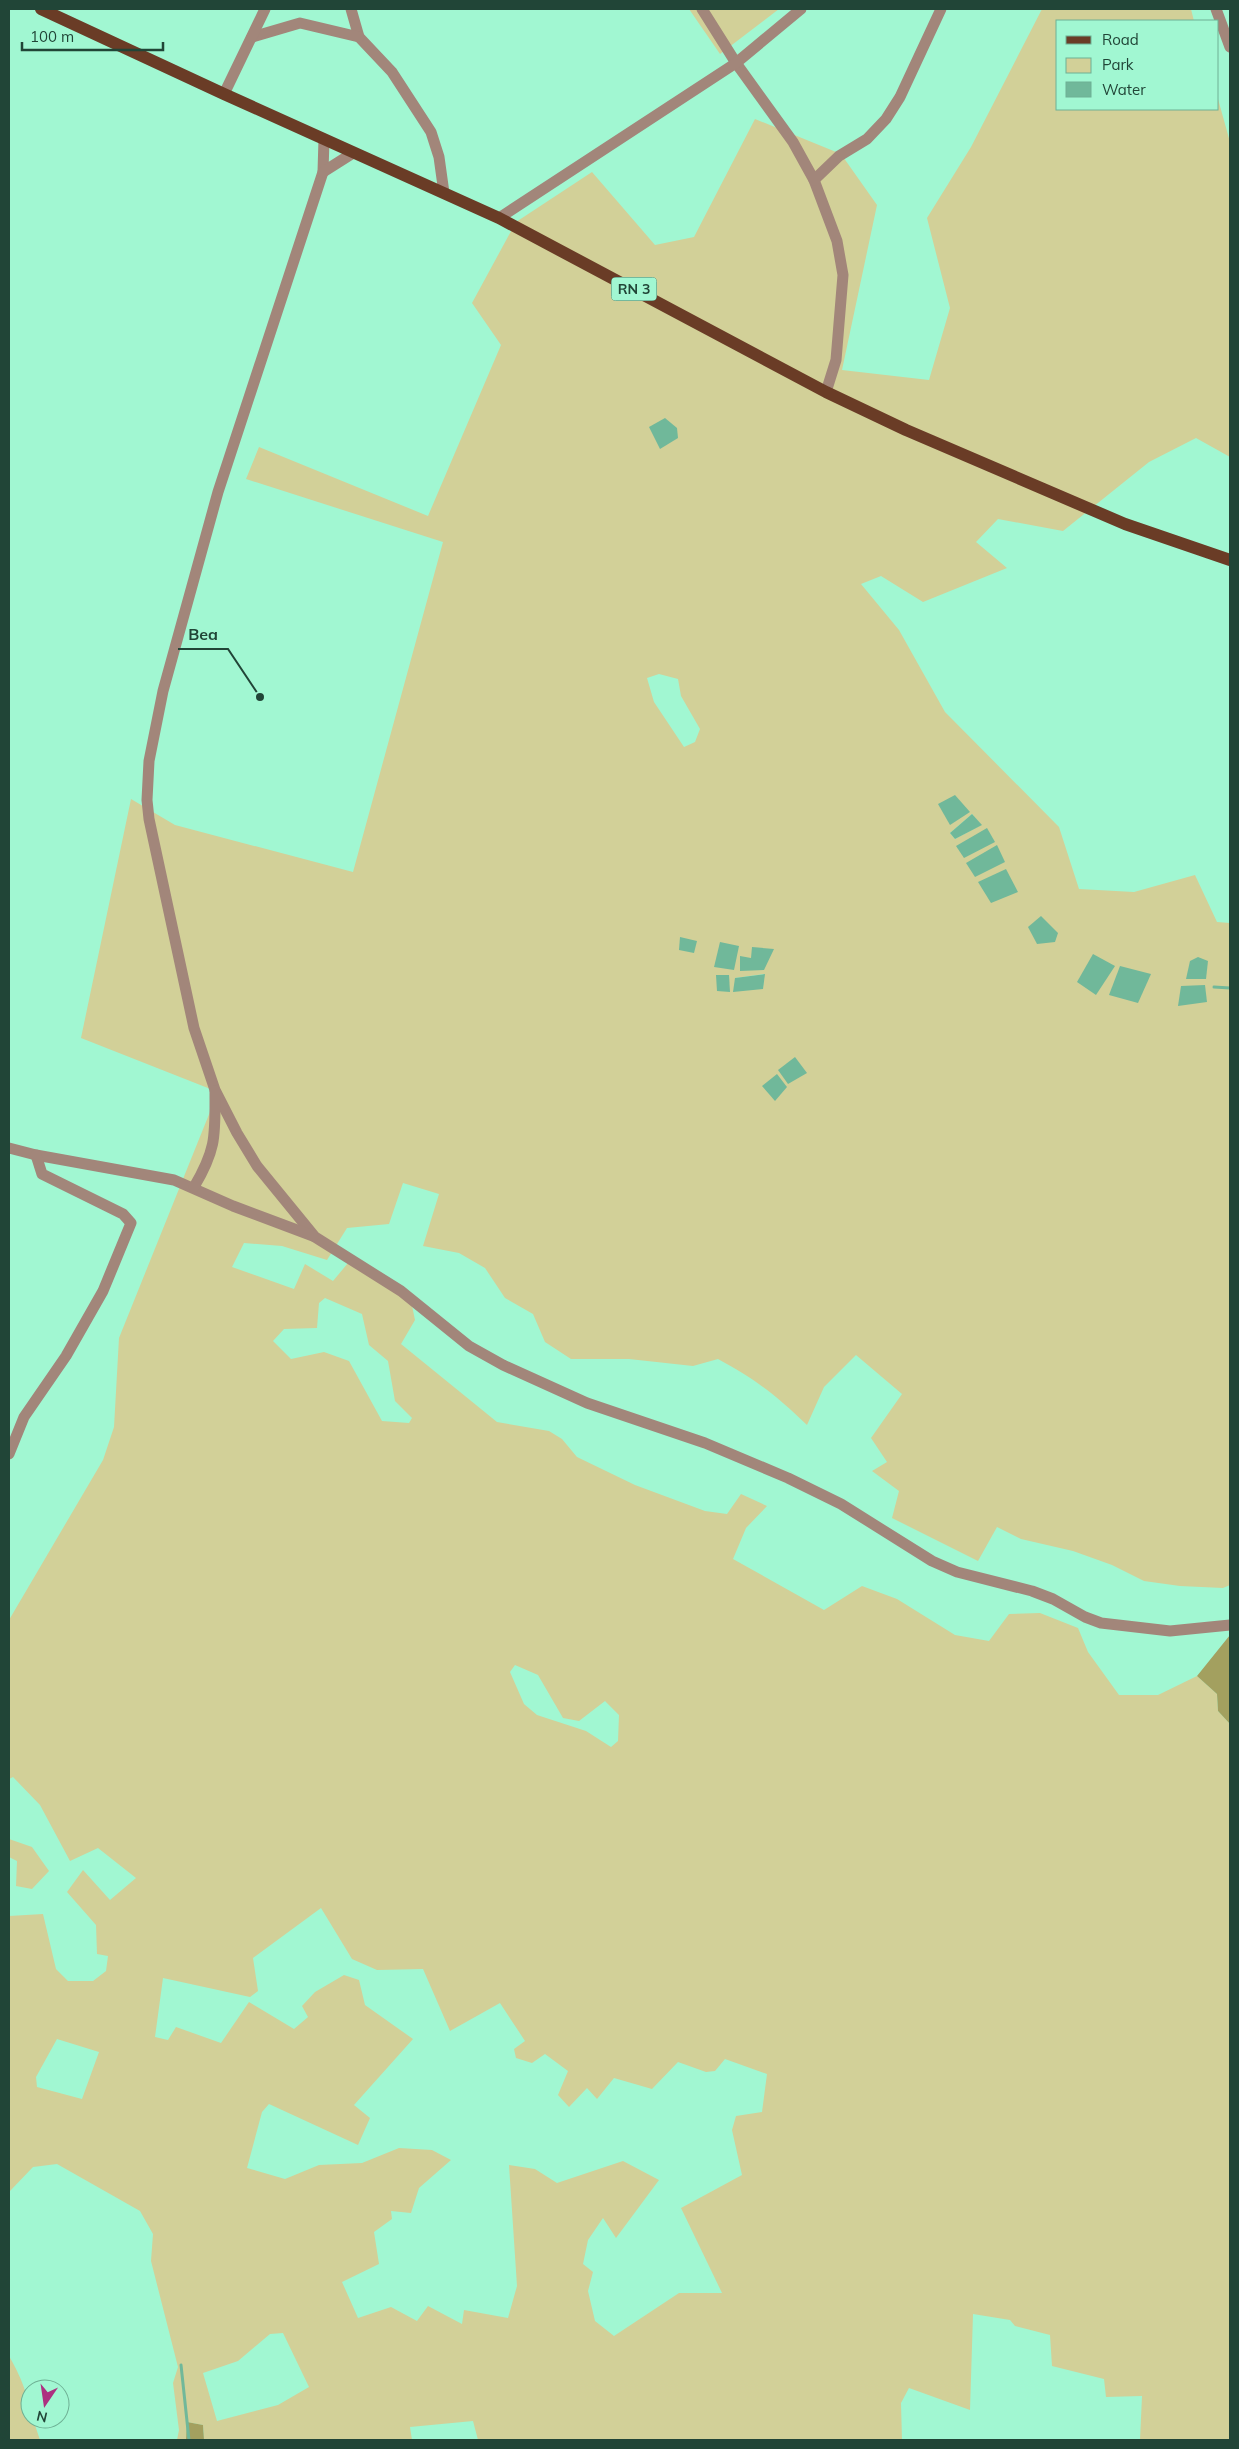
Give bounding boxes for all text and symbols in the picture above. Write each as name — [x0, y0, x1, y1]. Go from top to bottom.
scale bar — [22, 20, 164, 52]
legend — [1056, 20, 1219, 110]
text: 100 m — [30, 27, 74, 46]
text: Road — [1102, 30, 1139, 49]
text: Park — [1102, 55, 1134, 74]
text: Water — [1102, 80, 1146, 99]
road number: RN 3 — [612, 278, 656, 300]
callout: Bea — [178, 618, 228, 649]
text: Bea — [188, 624, 218, 644]
north arrow — [20, 2379, 70, 2429]
text: N — [35, 2407, 49, 2427]

